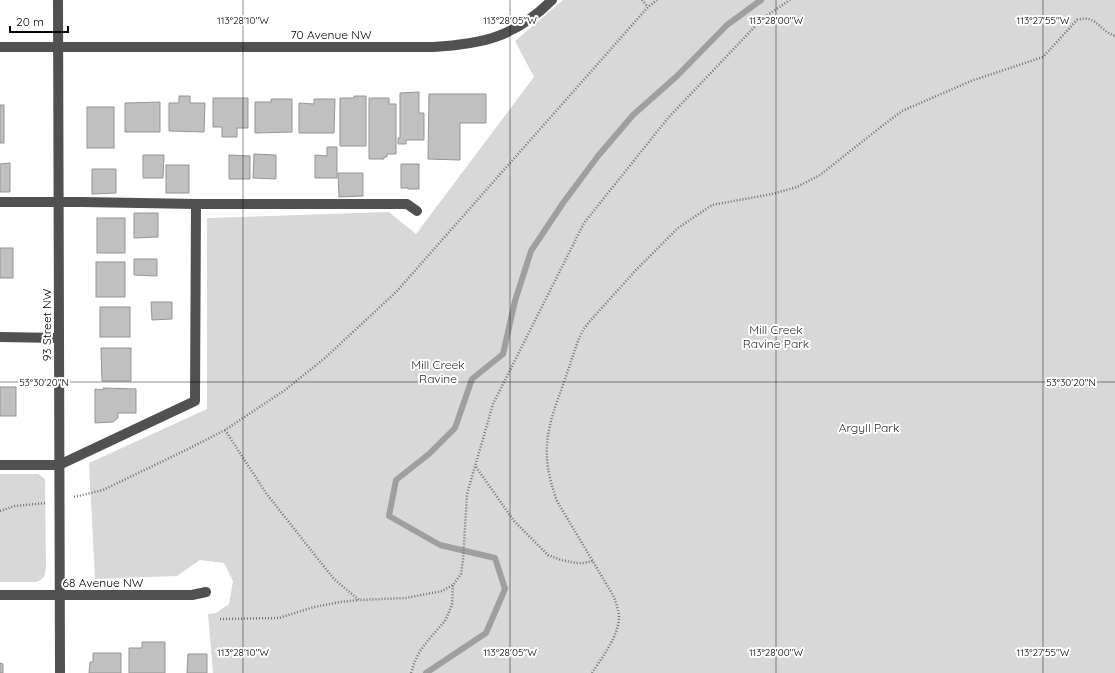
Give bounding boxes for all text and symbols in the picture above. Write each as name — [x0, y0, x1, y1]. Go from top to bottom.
scale bar — [10, 8, 68, 34]
text: 20 m — [16, 14, 44, 29]
text: 113°28'10"W — [217, 14, 269, 27]
text: 113°28'05"W — [483, 14, 537, 27]
text: 113°28'00"W — [749, 14, 803, 27]
text: 113°27'55"W — [1017, 14, 1070, 27]
street label: 70 Avenue NW — [290, 27, 372, 42]
street label: 93 Street NW — [39, 288, 54, 361]
park label: Mill Creek Ravine Park — [743, 322, 809, 351]
park label: Mill Creek Ravine — [411, 357, 465, 386]
text: 53°30'20"N — [19, 376, 69, 389]
text: 53°30'20"N — [1046, 376, 1096, 389]
park label: Argyll Park — [839, 420, 899, 435]
street label: 68 Avenue NW — [63, 575, 144, 590]
text: 113°28'10"W — [217, 646, 269, 659]
text: 113°28'05"W — [483, 646, 537, 659]
text: 113°28'00"W — [749, 646, 803, 659]
text: 113°27'55"W — [1017, 646, 1070, 659]

